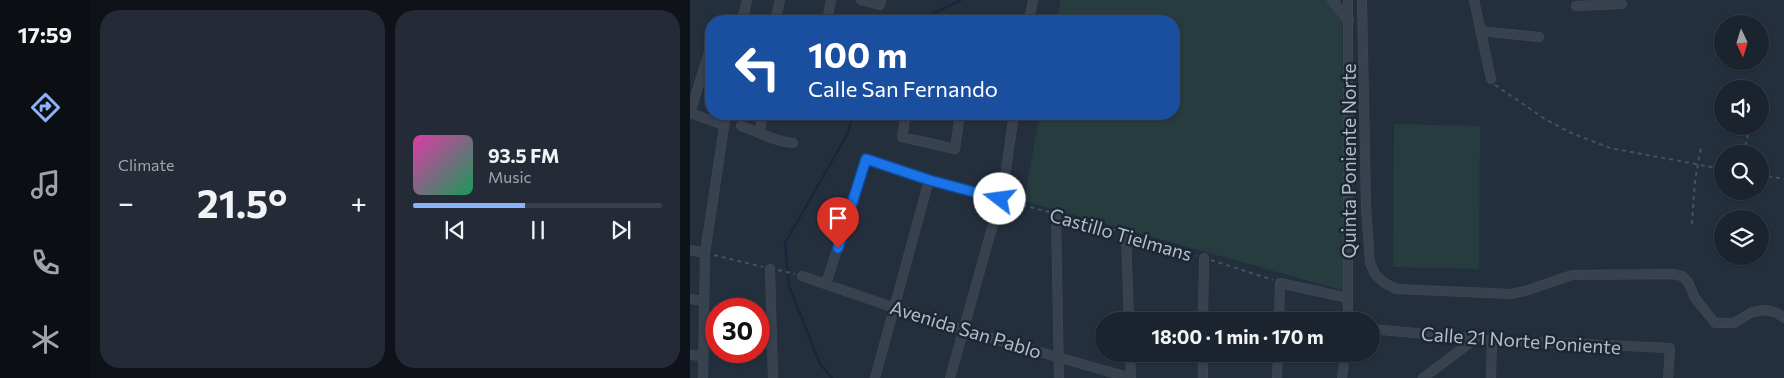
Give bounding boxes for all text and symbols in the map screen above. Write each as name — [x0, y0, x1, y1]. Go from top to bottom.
north arrow — [1714, 15, 1769, 70]
map controls — [1714, 15, 1769, 265]
text: 17:59 — [18, 21, 72, 48]
text: 100 m — [808, 32, 908, 75]
icon: left — [725, 35, 790, 100]
street label: Quinta Poniente Norte — [1337, 63, 1360, 259]
text: Calle San Fernando — [808, 75, 998, 102]
button: sound — [1714, 80, 1769, 135]
icon: directions — [28, 90, 63, 125]
text: 93.5 FM — [488, 144, 559, 167]
button: search — [1714, 145, 1769, 200]
text: Climate — [118, 155, 174, 174]
icon: music — [28, 167, 63, 202]
text: Music — [488, 167, 532, 186]
position arrow — [973, 172, 1025, 224]
text: 21.5° — [197, 179, 287, 226]
text: − — [118, 185, 134, 219]
text: + — [351, 185, 367, 219]
pin — [817, 197, 859, 248]
street label: Castillo Tielmans — [1047, 203, 1195, 265]
icon: arrive — [824, 204, 852, 232]
button: layers — [1714, 210, 1769, 265]
icon: previous — [441, 216, 469, 244]
icon: pause — [524, 216, 552, 244]
icon: next — [607, 216, 635, 244]
icon: phone — [28, 245, 63, 280]
street label: Avenida San Pablo — [888, 295, 1044, 363]
speed limit sign: 30 — [705, 298, 770, 363]
icon: climate — [28, 322, 63, 357]
street label: Calle 21 Norte Poniente — [1420, 322, 1622, 358]
text: 18:00 · 1 min · 170 m — [1151, 325, 1324, 348]

